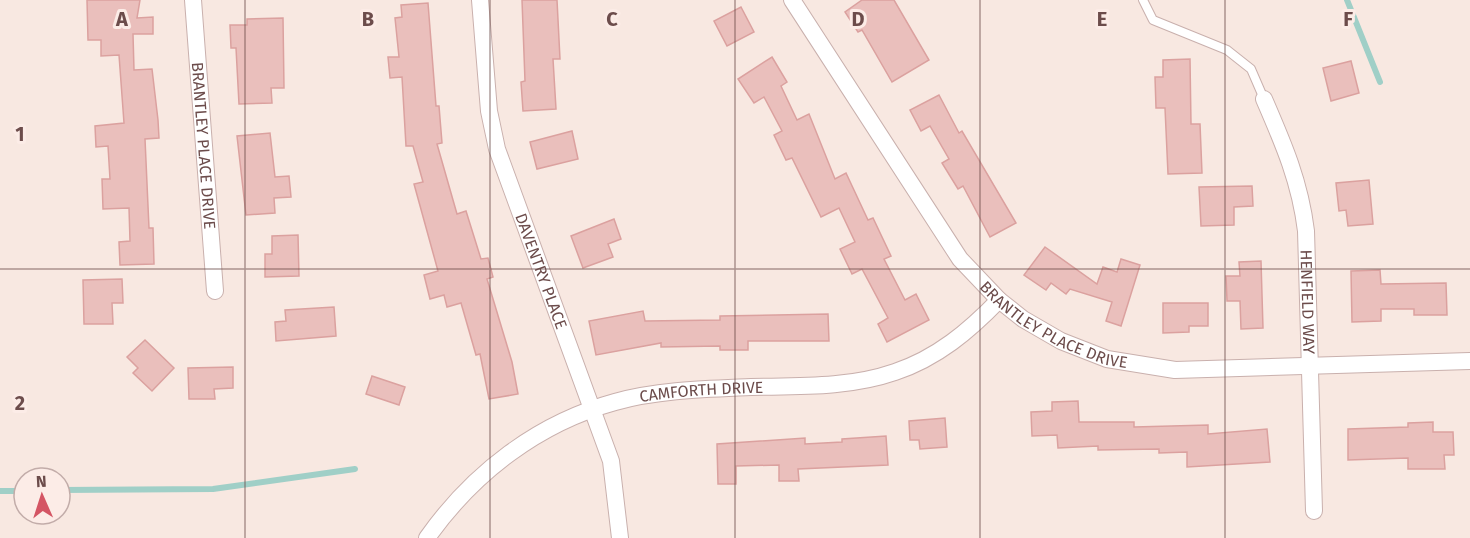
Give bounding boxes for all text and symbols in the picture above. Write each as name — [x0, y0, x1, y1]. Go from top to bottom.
text: A — [115, 7, 129, 31]
text: B — [362, 7, 374, 31]
text: C — [606, 7, 618, 31]
text: D — [851, 7, 865, 31]
text: E — [1097, 7, 1107, 31]
text: F — [1343, 7, 1353, 31]
street label: BRANTLEY PLACE DRIVE — [188, 61, 220, 230]
text: 1 — [15, 122, 25, 146]
street label: DAVENTRY PLACE — [512, 210, 571, 331]
street label: HENFIELD WAY — [1297, 249, 1319, 355]
street label: BRANTLEY PLACE DRIVE — [976, 277, 1129, 372]
street label: CAMFORTH DRIVE — [638, 377, 763, 406]
text: 2 — [15, 391, 25, 415]
north arrow — [12, 466, 72, 526]
text: N — [35, 472, 47, 491]

